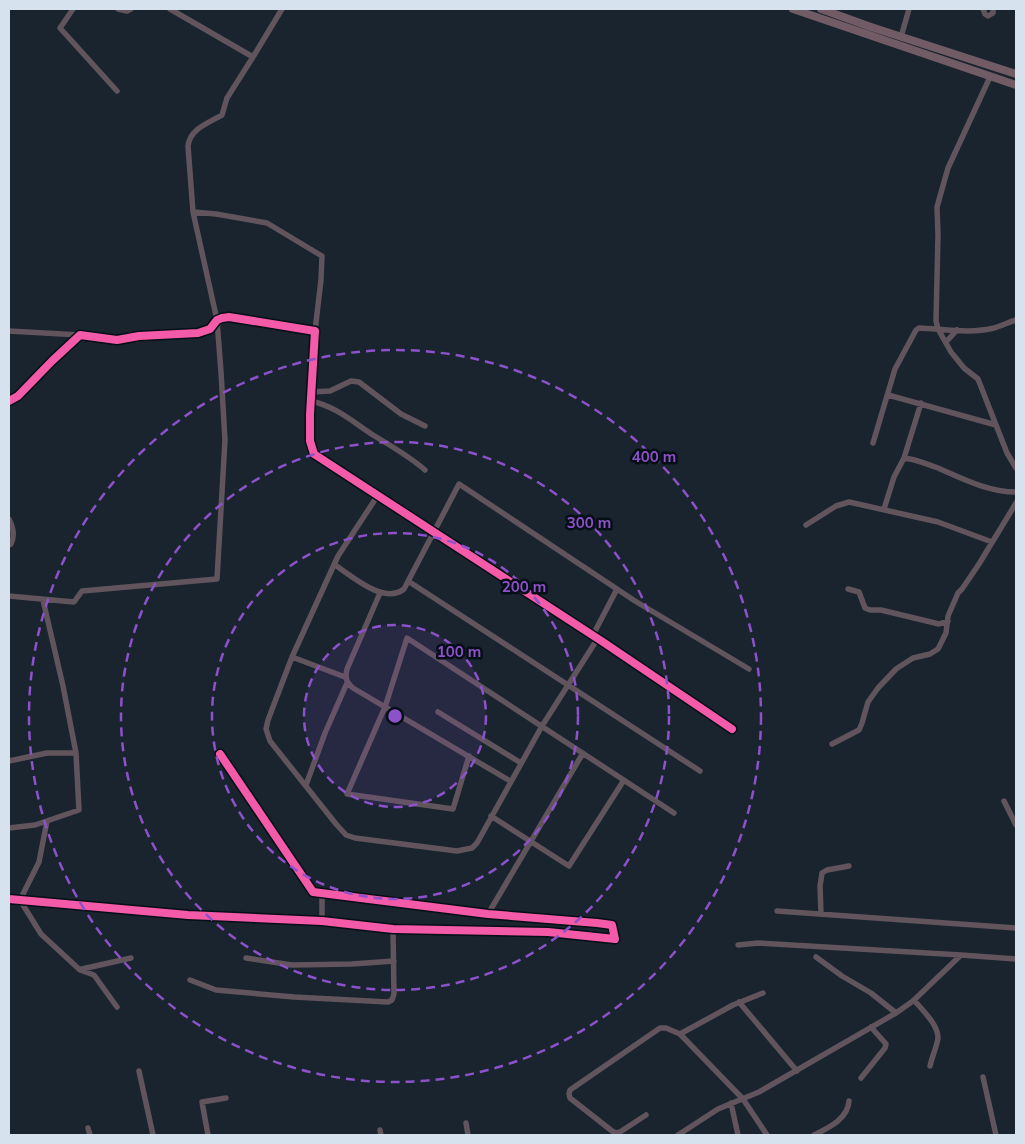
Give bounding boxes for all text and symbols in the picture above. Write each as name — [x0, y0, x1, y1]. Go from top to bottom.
text: 400 m — [632, 447, 676, 466]
text: 300 m — [567, 513, 611, 532]
text: 200 m — [502, 577, 546, 596]
text: 100 m — [437, 642, 481, 661]
centre of rings — [386, 707, 404, 725]

